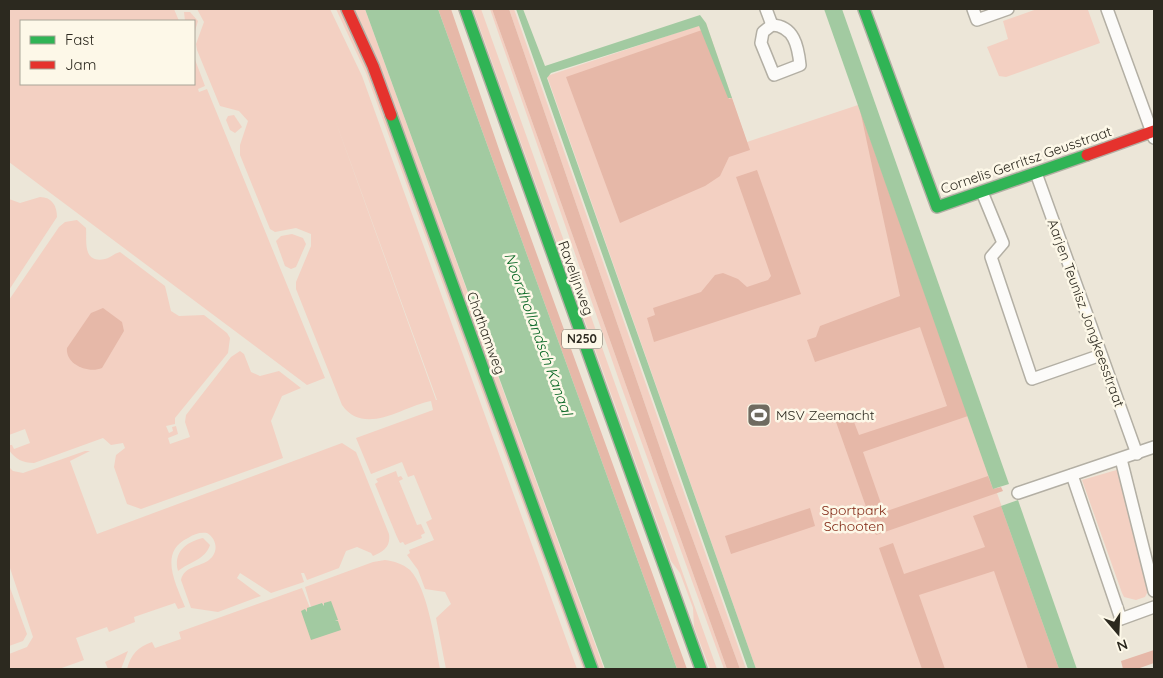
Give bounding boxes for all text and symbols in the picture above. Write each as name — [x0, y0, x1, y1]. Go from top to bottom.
legend — [20, 20, 195, 85]
text: Fast — [65, 30, 94, 49]
text: Jam — [65, 55, 96, 74]
street label: Cornelis Gerritsz Geusstraat — [938, 122, 1114, 198]
street label: Aarjen Teunisz Jongkeesstraat — [1044, 217, 1129, 410]
street label: Ravelijnweg — [554, 238, 598, 318]
water label: Noordhollandsch Kanaal — [500, 250, 577, 419]
street label: Chathamweg — [463, 289, 509, 377]
road number: N250 — [562, 329, 602, 348]
sports icon: MSV Zeemacht — [746, 402, 772, 428]
place label: MSV Zeemacht — [776, 406, 875, 424]
park label: Sportpark Schooten — [822, 501, 886, 535]
north arrow — [1093, 608, 1143, 658]
text: N — [1114, 635, 1130, 655]

